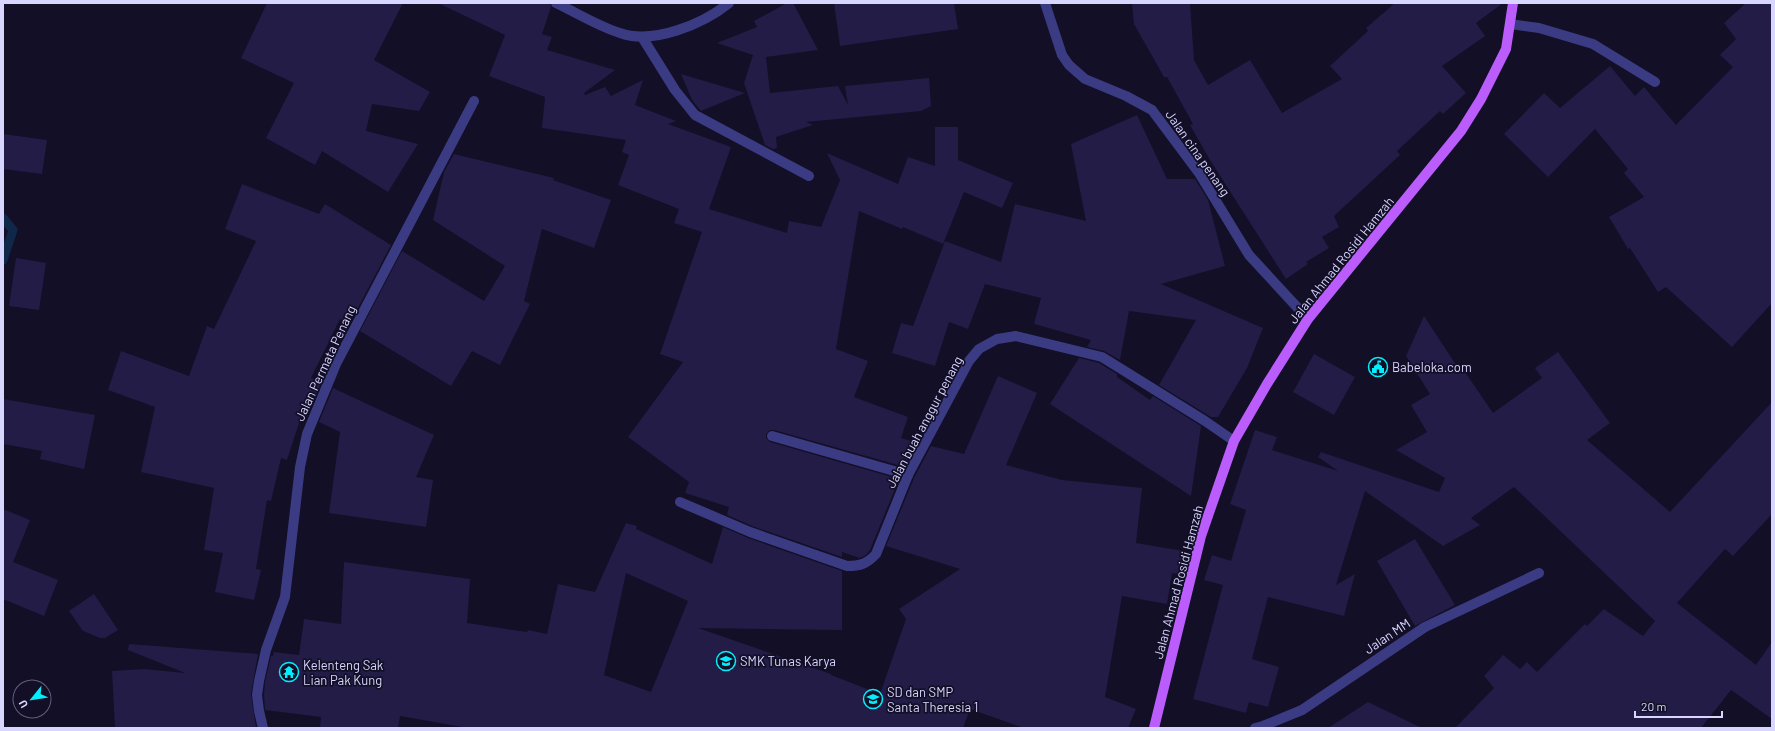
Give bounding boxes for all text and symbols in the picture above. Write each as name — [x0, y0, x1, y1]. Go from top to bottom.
street label: Jalan cina penang — [1162, 107, 1234, 199]
street label: Jalan Ahmad Rosidi Hamzah — [1285, 193, 1397, 327]
street label: Jalan Permata Penang — [291, 303, 359, 423]
street label: Jalan buah anggur penang — [882, 353, 966, 491]
public building icon: Babeloka.com — [1367, 356, 1389, 378]
place label: Babeloka.com — [1392, 359, 1472, 375]
street label: Jalan Ahmad Rosidi Hamzah — [1150, 503, 1206, 661]
street label: Jalan MM — [1361, 615, 1413, 657]
school or university icon: SMK Tunas Karya — [715, 650, 737, 672]
place label: SMK Tunas Karya — [740, 653, 836, 669]
place label: Kelenteng Sak Lian Pak Kung — [303, 657, 384, 688]
temple icon: Kelenteng Sak Lian Pak Kung — [278, 661, 300, 683]
north arrow — [12, 679, 52, 719]
place label: SD dan SMP Santa Theresia 1 — [887, 684, 978, 715]
school or university icon: SD dan SMP Santa Theresia 1 — [862, 688, 884, 710]
scale bar — [1635, 693, 1722, 719]
text: U — [16, 698, 30, 710]
text: 20 m — [1641, 699, 1667, 713]

